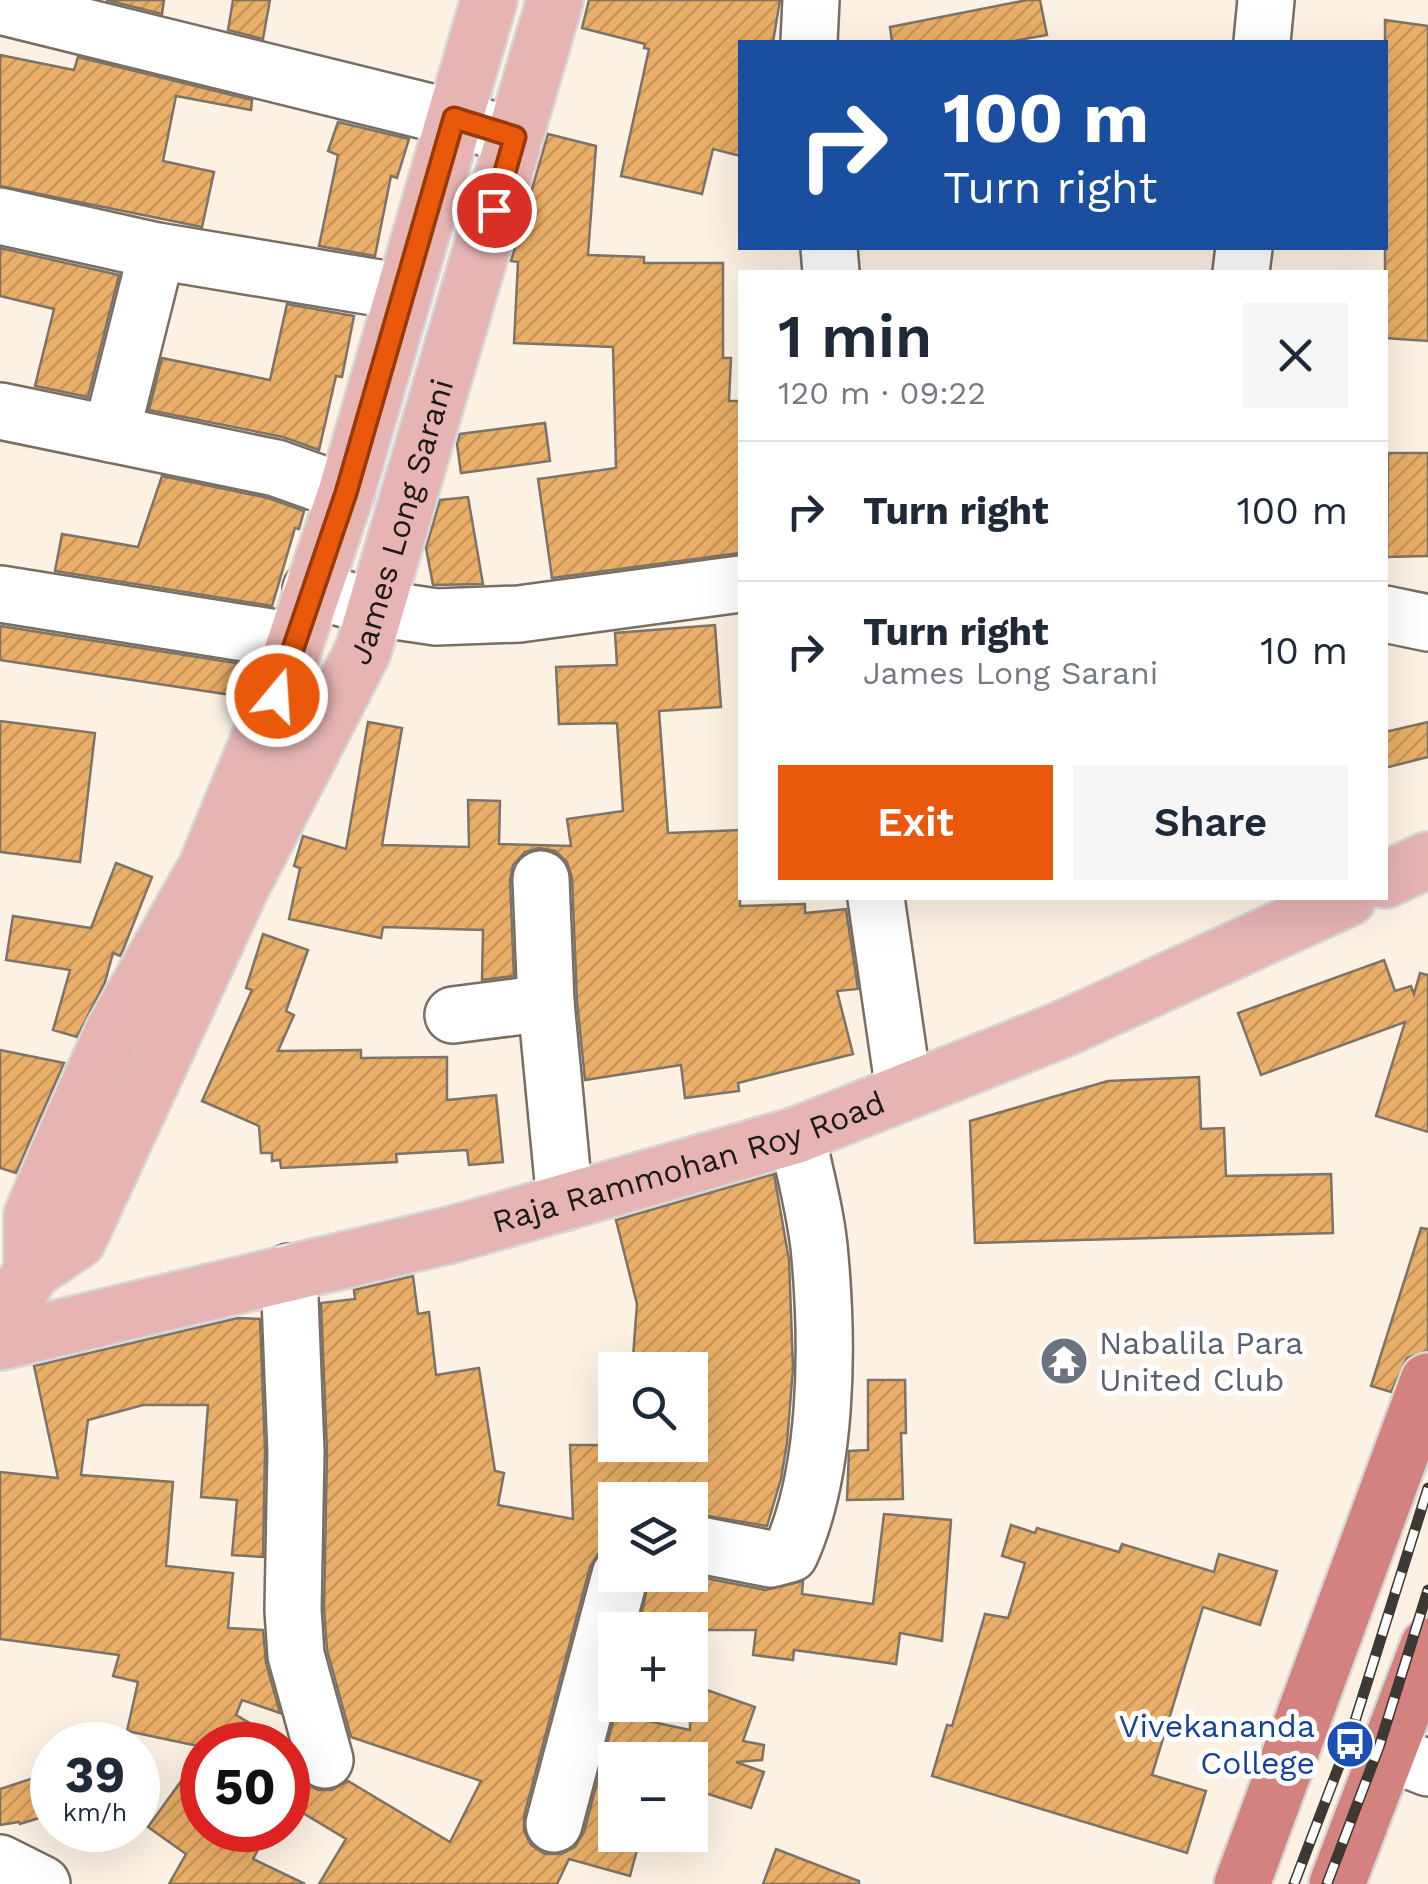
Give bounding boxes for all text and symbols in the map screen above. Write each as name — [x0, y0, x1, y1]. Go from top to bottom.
text: 100 m — [943, 77, 1149, 159]
icon: right — [778, 80, 908, 210]
text: Turn right — [943, 161, 1157, 214]
pin — [452, 168, 537, 253]
icon: arrive — [467, 183, 522, 238]
text: 1 min — [778, 301, 932, 372]
button: close — [1243, 303, 1348, 408]
street label: James Long Sarani — [340, 374, 461, 671]
text: 120 m · 09:22 — [778, 374, 986, 412]
icon: right — [778, 484, 833, 539]
text: Turn right — [863, 489, 1049, 533]
text: 100 m — [1237, 489, 1348, 533]
text: Turn right — [863, 610, 1049, 654]
icon: right — [778, 624, 833, 679]
text: 10 m — [1260, 629, 1348, 673]
position arrow — [225, 644, 329, 748]
text: James Long Sarani — [863, 654, 1158, 692]
button: Exit — [778, 765, 1053, 880]
button: Share — [1073, 765, 1348, 880]
street label: Raja Rammohan Roy Road — [488, 1083, 890, 1241]
place label: Nabalila Para United Club — [1099, 1324, 1303, 1399]
temple icon: Nabalila Para United Club — [1038, 1335, 1090, 1387]
map controls — [598, 1352, 708, 1852]
button: search — [598, 1352, 708, 1462]
button: layers — [598, 1482, 708, 1592]
button: + — [598, 1612, 708, 1722]
place label: Vivekananda College — [1119, 1707, 1315, 1782]
bus stop icon: Vivekananda College — [1324, 1718, 1376, 1770]
speed limit sign: 50 — [180, 1722, 310, 1852]
button: − — [598, 1742, 708, 1852]
text: 39 — [65, 1745, 125, 1804]
text: km/h — [63, 1798, 127, 1827]

